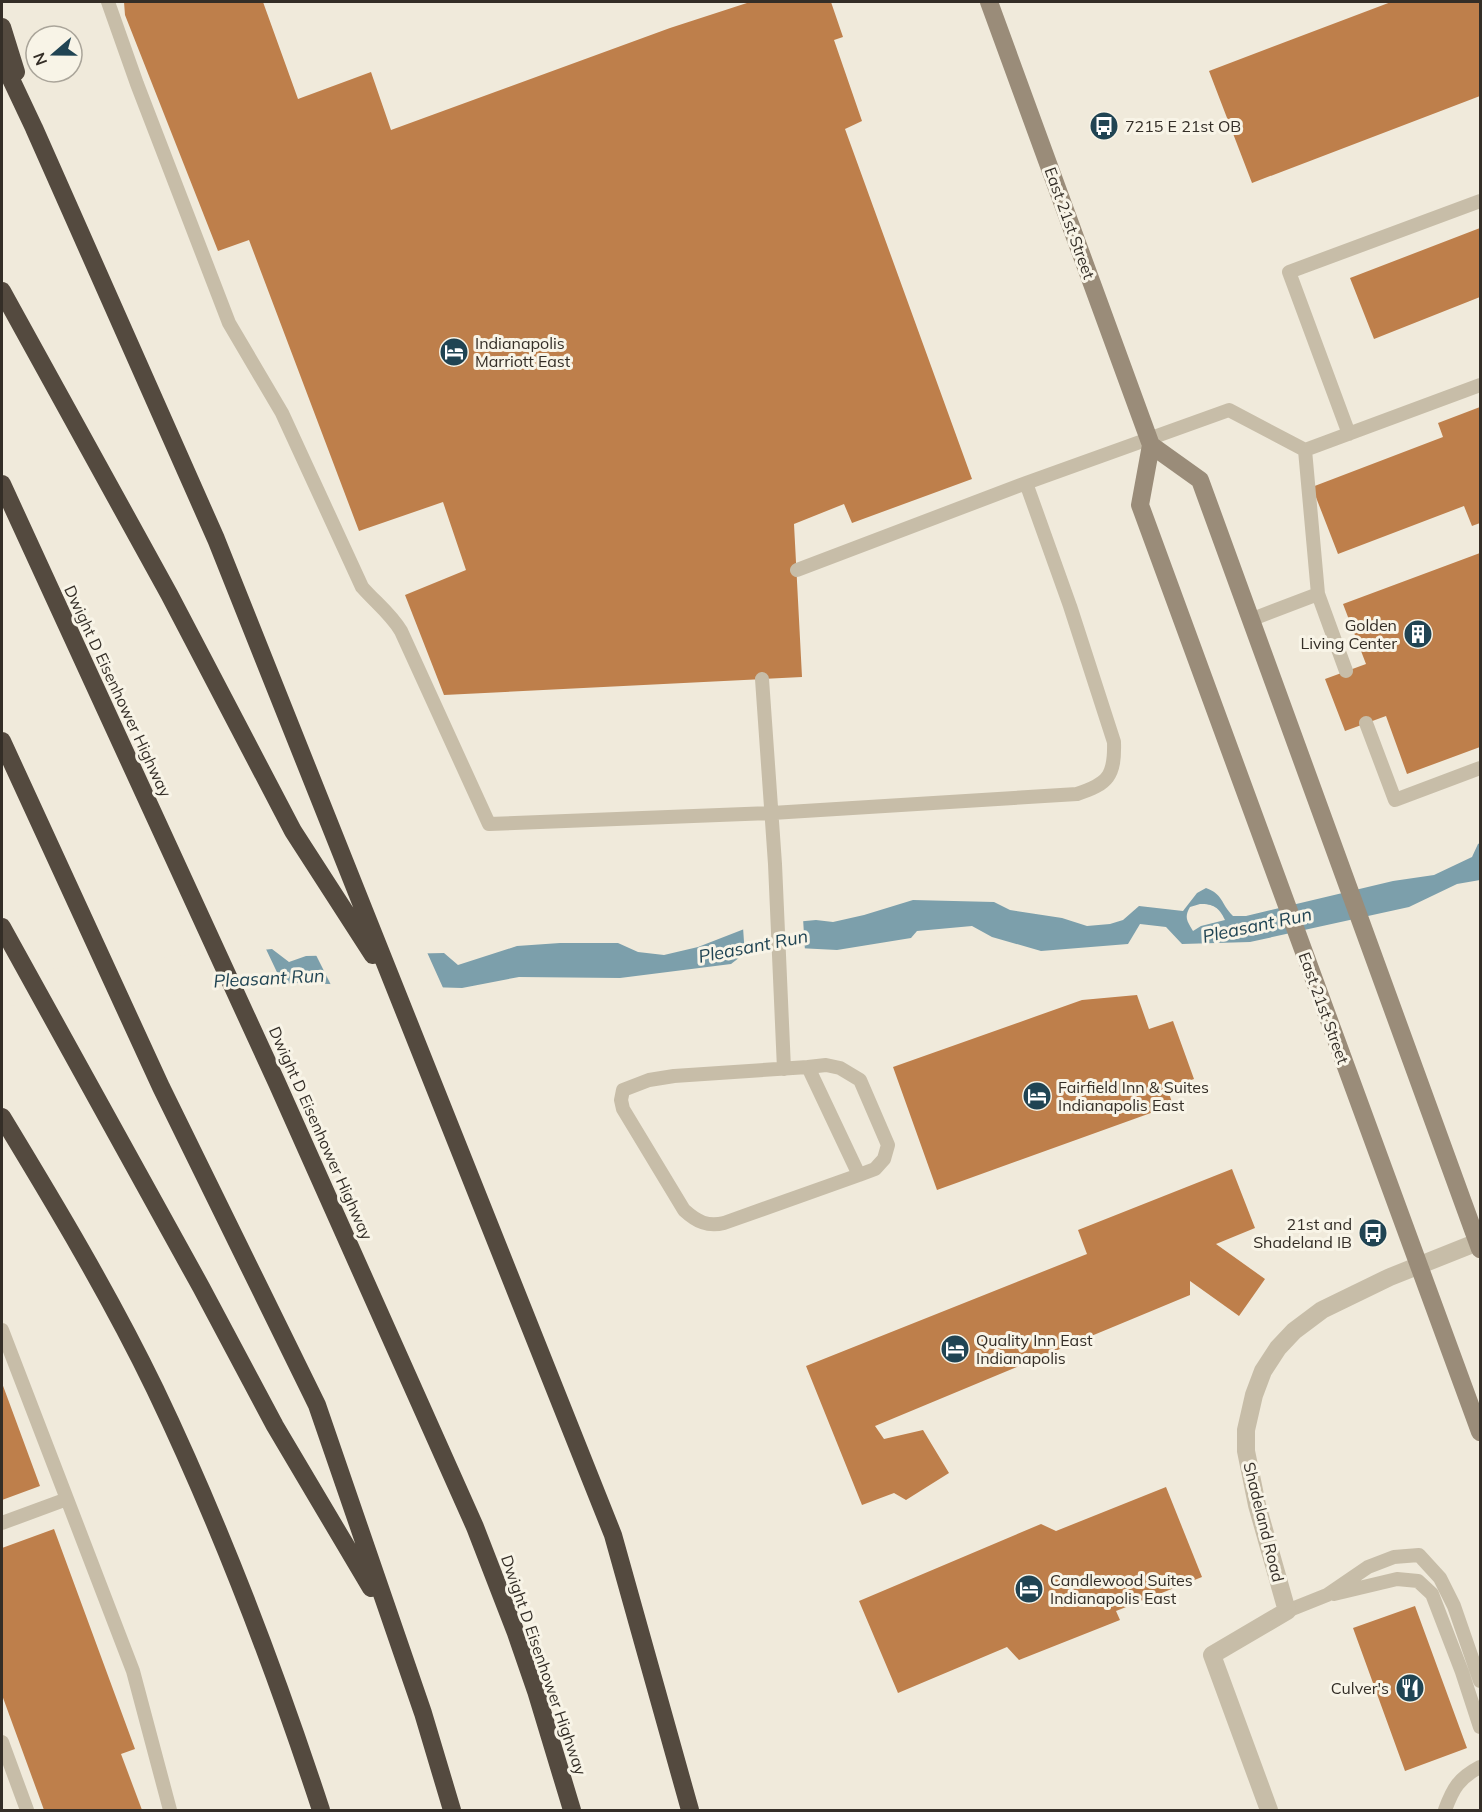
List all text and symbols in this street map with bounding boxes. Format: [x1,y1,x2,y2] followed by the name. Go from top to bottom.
[24,24,84,84] north arrow
[28,50,51,68] text: N
[1088,110,1120,142] bus stop icon: 7215 E 21st OB
[1125,116,1241,136] place label: 7215 E 21st OB
[1040,164,1100,282] street label: East 21st Street
[475,333,571,371] place label: Indianapolis Marriott East
[438,336,470,368] hotel icon: Indianapolis Marriott East
[60,582,176,801] street label: Dwight D Eisenhower Highway
[1300,615,1397,653] place label: Golden Living Center
[1402,618,1434,650] building icon: Golden Living Center
[1200,902,1314,948] water label: Pleasant Run
[696,924,810,968] water label: Pleasant Run
[1294,949,1354,1067] street label: East 21st Street
[213,964,325,992] water label: Pleasant Run
[265,1023,377,1243] street label: Dwight D Eisenhower Highway
[1058,1077,1209,1115] place label: Fairfield Inn & Suites Indianapolis East
[1021,1080,1053,1112] hotel icon: Fairfield Inn & Suites Indianapolis East
[1253,1214,1352,1252] place label: 21st and Shadeland IB
[1357,1217,1389,1249] bus stop icon: 21st and Shadeland IB
[976,1330,1093,1368] place label: Quality Inn East Indianapolis
[939,1333,971,1365] hotel icon: Quality Inn East Indianapolis
[1239,1460,1289,1584] street label: Shadeland Road
[497,1552,591,1778] street label: Dwight D Eisenhower Highway
[1050,1570,1193,1608] place label: Candlewood Suites Indianapolis East
[1013,1573,1045,1605] hotel icon: Candlewood Suites Indianapolis East
[1394,1672,1426,1704] restaurant icon: Culver's
[1331,1678,1389,1698] place label: Culver's

